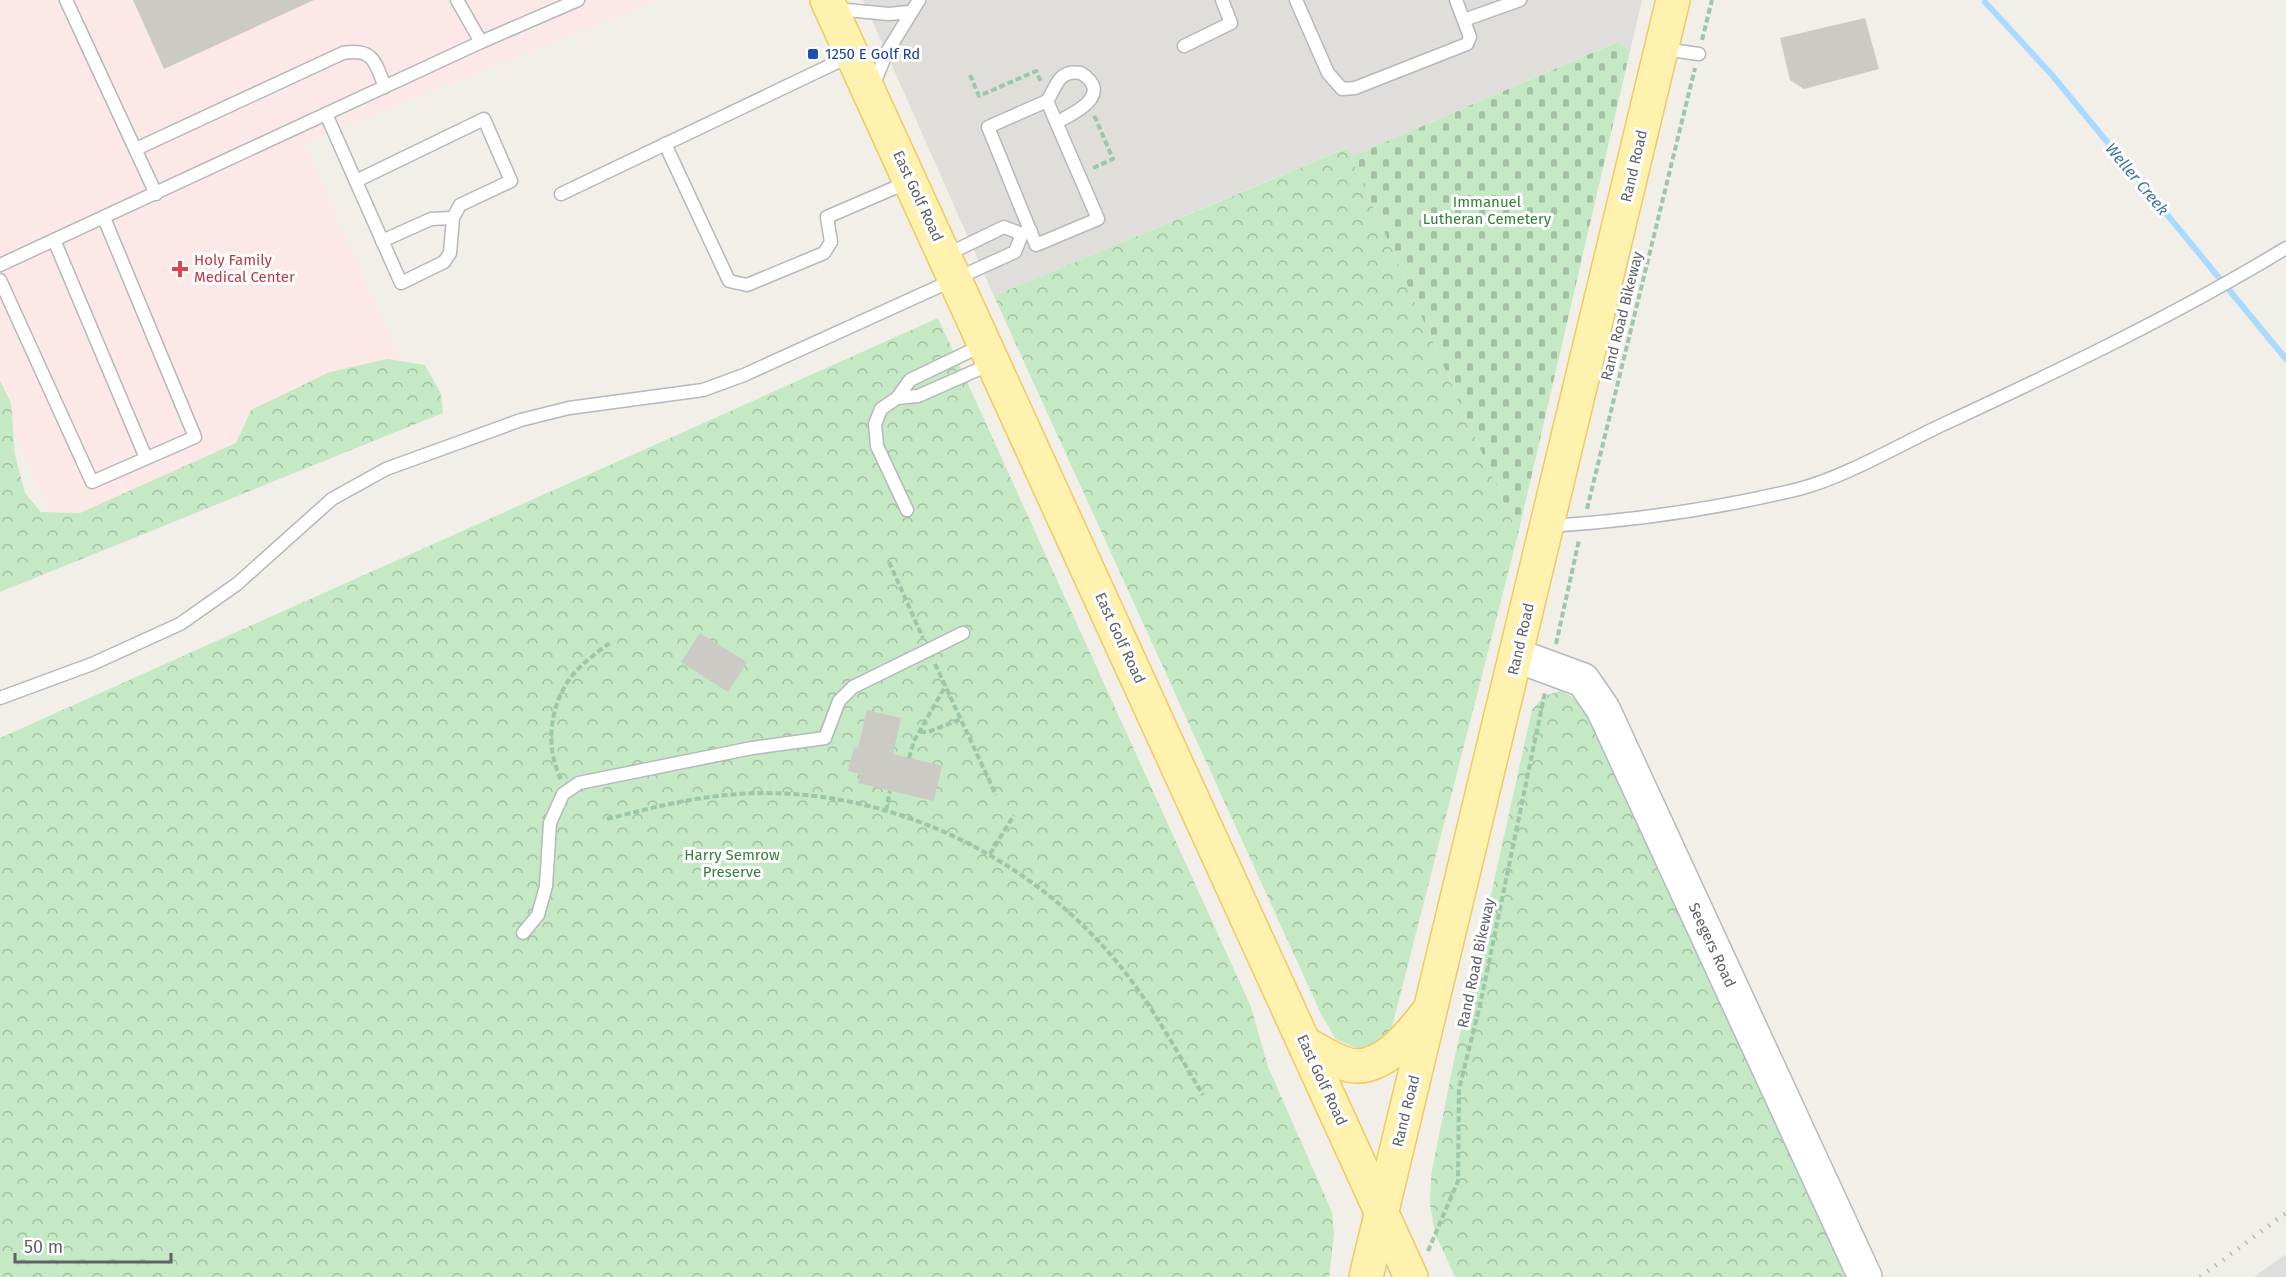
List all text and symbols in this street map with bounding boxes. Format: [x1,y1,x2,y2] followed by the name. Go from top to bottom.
[825,45,920,63] place label: 1250 E Golf Rd
[806,47,820,61] marker: 1250 E Golf Rd
[1617,128,1651,204] street label: Rand Road
[2101,139,2173,219] water label: Weller Creek
[889,148,947,244] street label: East Golf Road
[1423,193,1552,228] park label: Immanuel Lutheran Cemetery
[1597,249,1647,382] street label: Rand Road Bikeway
[194,251,295,286] place label: Holy Family Medical Center
[171,260,189,278] marker: Holy Family Medical Center
[1091,590,1149,686] street label: East Golf Road
[1504,601,1538,677] street label: Rand Road
[684,846,780,881] park label: Harry Semrow Preserve
[1453,896,1499,1030] street label: Rand Road Bikeway
[1685,900,1739,990] street label: Seegers Road
[1293,1032,1351,1128] street label: East Golf Road
[1388,1073,1424,1149] street label: Rand Road
[15,1226,171,1264] scale bar
[24,1236,63,1258] text: 50 m

